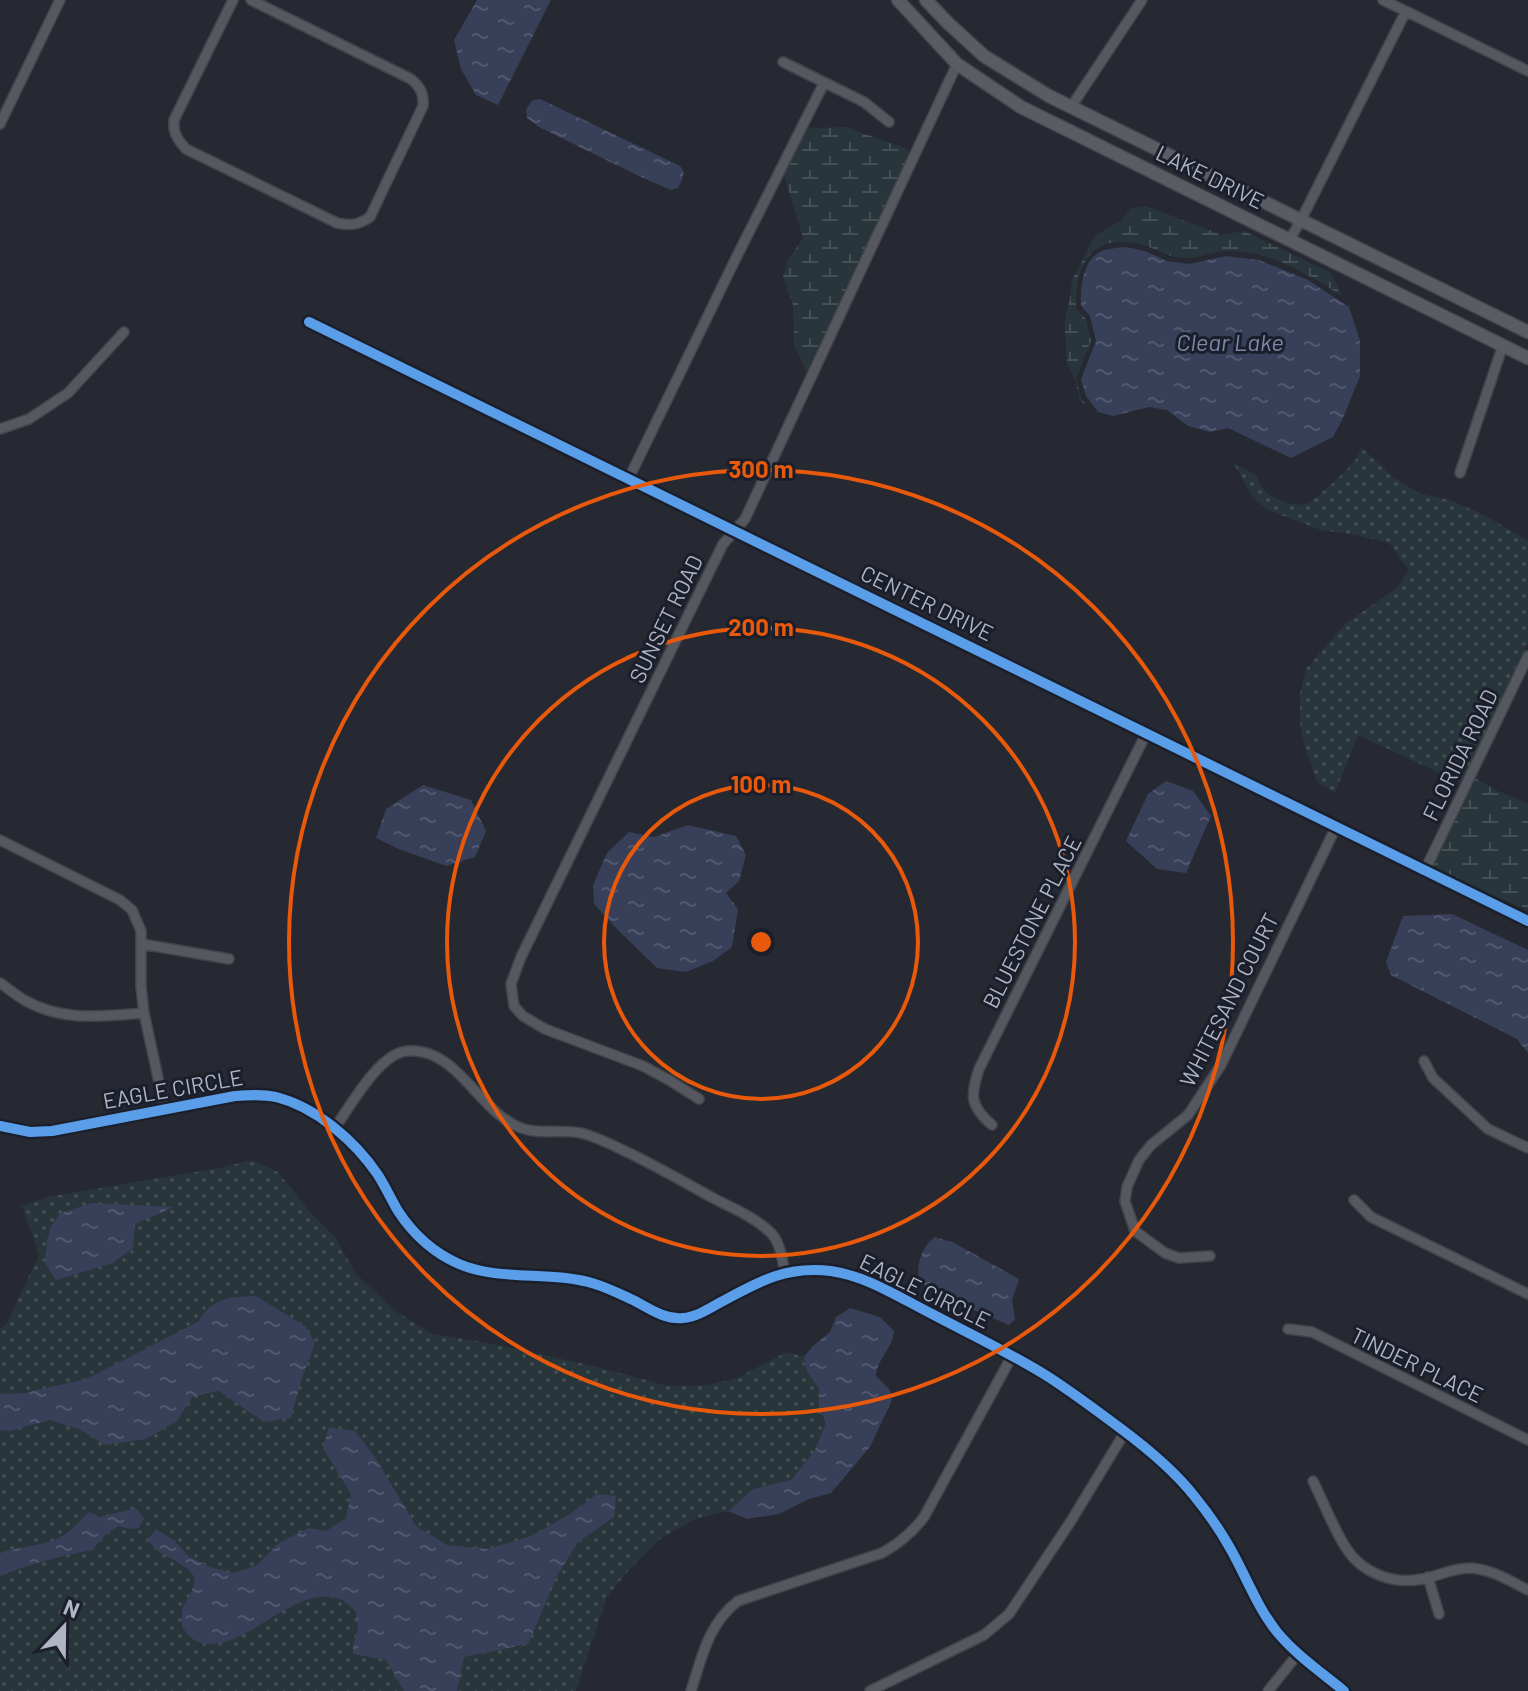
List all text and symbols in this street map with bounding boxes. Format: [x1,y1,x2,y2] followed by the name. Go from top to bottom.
[1152,139,1269,213] street label: LAKE DRIVE
[1176,327,1284,356] water label: Clear Lake
[728,454,794,483] text: 300 m
[623,550,707,687] street label: SUNSET ROAD
[857,559,998,645] street label: CENTER DRIVE
[728,612,794,641] text: 200 m
[1416,685,1502,824] street label: FLORIDA ROAD
[731,769,791,798] text: 100 m
[976,831,1086,1012] street label: BLUESTONE PLACE
[1173,908,1283,1091] street label: WHITESAND COURT
[747,928,775,956] centre of rings
[101,1063,245,1113] street label: EAGLE CIRCLE
[856,1247,995,1333] street label: EAGLE CIRCLE
[1347,1321,1488,1407] street label: TINDER PLACE
[24,1587,104,1667] north arrow
[60,1593,84,1622] text: N

